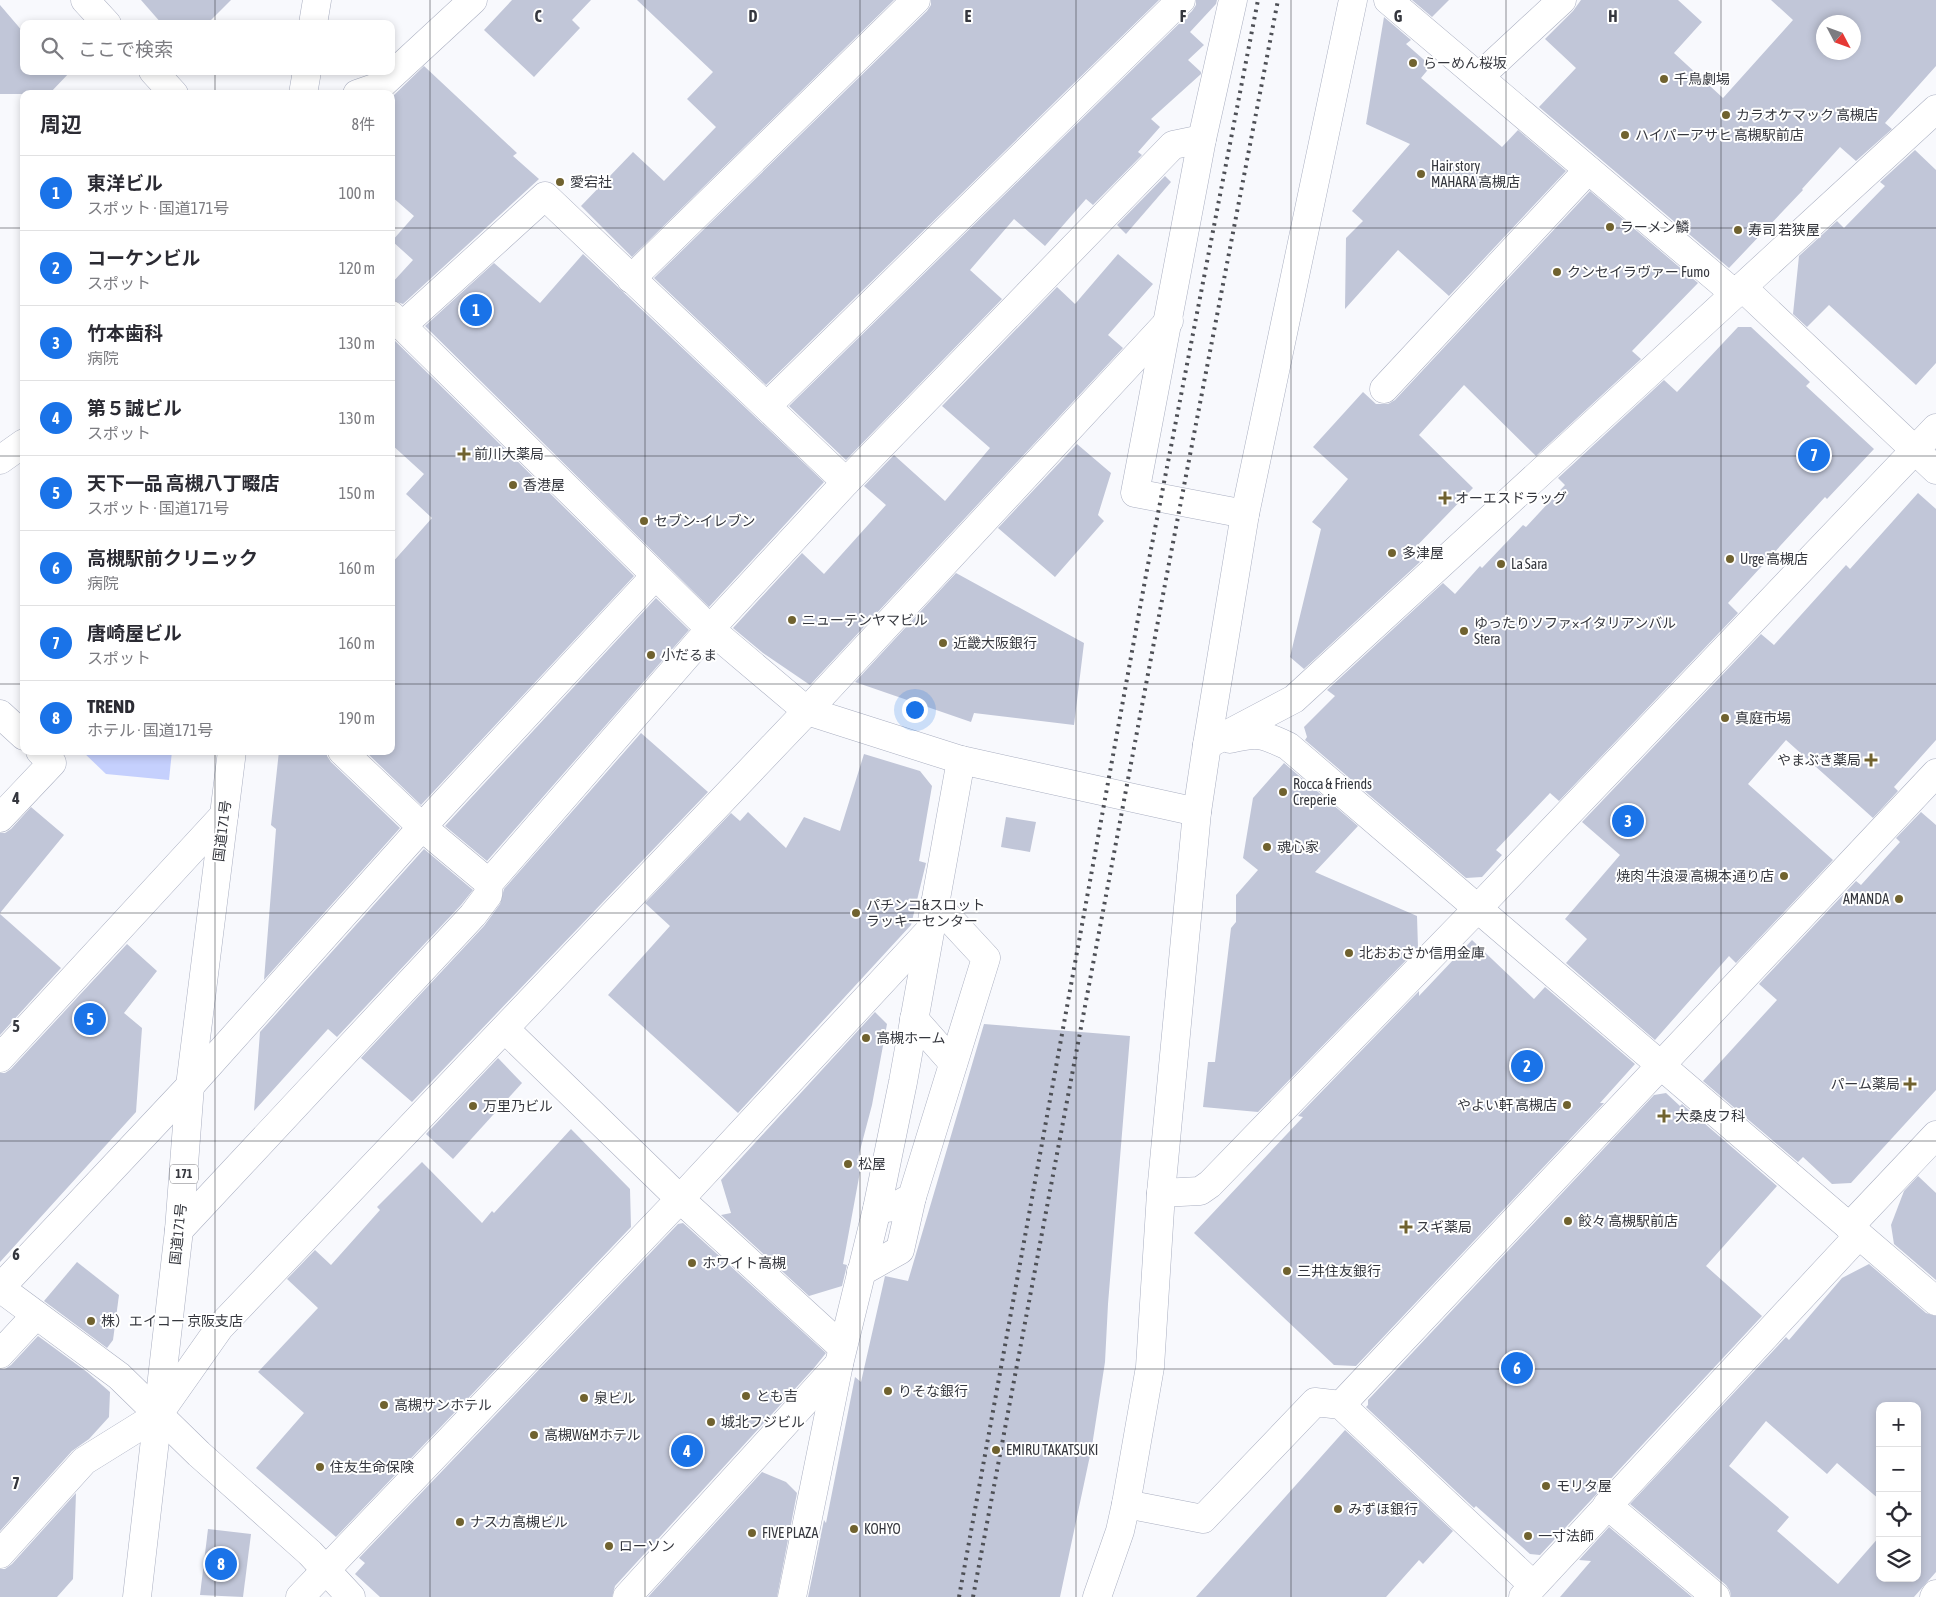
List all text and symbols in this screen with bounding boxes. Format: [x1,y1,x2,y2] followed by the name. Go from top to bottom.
[534,7,542,25] text: C
[749,7,758,25] text: D
[965,7,972,25] text: E
[1180,7,1187,25] text: F
[1394,7,1403,25] text: G
[1608,7,1618,25] text: H
[1816,15,1861,60] north arrow
[20,20,395,75] search box
[38,34,66,62] icon: search
[78,38,173,60] text: ここで検索
[1423,55,1507,71] place label: らーめん桜坂
[1407,57,1419,69] marker: らーめん桜坂
[1674,71,1730,87] place label: 千鳥劇場
[1658,73,1670,85] marker: 千鳥劇場
[1736,107,1878,123] place label: カラオケマック 高槻店
[1720,109,1732,121] marker: カラオケマック 高槻店
[40,112,82,136] text: 周辺
[351,115,375,133] text: 8件
[1635,127,1804,143] place label: ハイパーアサヒ 高槻駅前店
[1619,129,1631,141] marker: ハイパーアサヒ 高槻駅前店
[1431,158,1520,190] place label: Hair story MAHARA 高槻店
[1415,168,1427,180] marker: Hair story MAHARA 高槻店
[87,172,163,194] text: 東洋ビル
[570,174,612,190] place label: 愛宕社
[554,176,566,188] marker: 愛宕社
[52,184,60,202] text: 1
[339,184,375,202] text: 100 m
[87,199,229,217] text: スポット · 国道171号
[1620,219,1689,235] place label: ラーメン鱗
[1604,221,1616,233] marker: ラーメン鱗
[1748,222,1820,238] place label: 寿司 若狭屋
[1732,224,1744,236] marker: 寿司 若狭屋
[87,247,200,269] text: コーケンビル
[52,259,60,277] text: 2
[339,259,375,277] text: 120 m
[1567,264,1710,280] place label: クンセイラヴァー Fumo
[1551,266,1563,278] marker: クンセイラヴァー Fumo
[87,274,151,292] text: スポット
[460,291,492,329] pin: 1
[87,322,163,344] text: 竹本歯科
[52,334,60,352] text: 3
[339,334,375,352] text: 130 m
[87,349,119,367] text: 病院
[87,397,182,419] text: 第５誠ビル
[52,409,60,427] text: 4
[339,409,375,427] text: 130 m
[87,424,151,442] text: スポット
[1798,436,1830,474] pin: 7
[474,446,544,462] place label: 前川大薬局
[458,448,470,460] marker: 前川大薬局
[87,472,280,494] text: 天下一品 高槻八丁畷店
[523,477,565,493] place label: 香港屋
[507,479,519,491] marker: 香港屋
[52,484,60,502] text: 5
[339,484,375,502] text: 150 m
[1455,490,1567,506] place label: オーエスドラッグ
[1439,492,1451,504] marker: オーエスドラッグ
[87,499,229,517] text: スポット · 国道171号
[654,513,756,529] place label: セブン-イレブン
[638,515,650,527] marker: セブン-イレブン
[1402,545,1444,561] place label: 多津屋
[87,547,258,569] text: 高槻駅前クリニック
[1386,547,1398,559] marker: 多津屋
[1740,551,1808,567] place label: Urge 高槻店
[1724,553,1736,565] marker: Urge 高槻店
[1511,556,1548,572] place label: La Sara
[1495,558,1507,570] marker: La Sara
[52,559,60,577] text: 6
[339,559,375,577] text: 160 m
[87,574,119,592] text: 病院
[802,612,928,628] place label: ニューテンヤマビル
[786,614,798,626] marker: ニューテンヤマビル
[1474,615,1676,647] place label: ゆったりソファ×イタリアンバル Stera
[87,622,182,644] text: 唐崎屋ビル
[1458,625,1470,637] marker: ゆったりソファ×イタリアンバル Stera
[52,634,60,652] text: 7
[339,634,375,652] text: 160 m
[953,635,1037,651] place label: 近畿大阪銀行
[937,637,949,649] marker: 近畿大阪銀行
[661,647,717,663] place label: 小だるま
[87,649,151,667] text: スポット
[645,649,657,661] marker: 小だるま
[87,695,135,717] text: TREND
[902,697,928,723] your location
[52,709,60,727] text: 8
[339,709,375,727] text: 190 m
[1735,710,1791,726] place label: 真庭市場
[1719,712,1731,724] marker: 真庭市場
[87,721,213,739] text: ホテル · 国道171号
[1777,752,1861,768] place label: やまぶき薬局
[1865,754,1877,766] marker: やまぶき薬局
[1293,776,1372,808] place label: Rocca & Friends Creperie
[1277,786,1289,798] marker: Rocca & Friends Creperie
[11,789,20,807] text: 4
[210,799,234,863] street label: 国道171号
[1612,802,1644,840] pin: 3
[1277,839,1319,855] place label: 魂心家
[1261,841,1273,853] marker: 魂心家
[1616,868,1774,884] place label: 焼肉 牛浪漫 高槻本通り店
[1778,870,1790,882] marker: 焼肉 牛浪漫 高槻本通り店
[1843,891,1889,907] place label: AMANDA
[1893,893,1905,905] marker: AMANDA
[866,897,985,929] place label: パチンコ&スロット ラッキーセンター
[850,907,862,919] marker: パチンコ&スロット ラッキーセンター
[1359,945,1485,961] place label: 北おおさか信用金庫
[1343,947,1355,959] marker: 北おおさか信用金庫
[74,1000,106,1038] pin: 5
[12,1017,20,1035] text: 5
[876,1030,946,1046] place label: 高槻ホーム
[860,1032,872,1044] marker: 高槻ホーム
[1511,1047,1543,1085] pin: 2
[1830,1076,1900,1092] place label: パーム薬局
[1904,1078,1916,1090] marker: パーム薬局
[1457,1097,1557,1113] place label: やよい軒 高槻店
[483,1098,553,1114] place label: 万里乃ビル
[1561,1099,1573,1111] marker: やよい軒 高槻店
[467,1100,479,1112] marker: 万里乃ビル
[1675,1108,1745,1124] place label: 大桑皮フ科
[1657,1109,1671,1123] marker: 大桑皮フ科
[858,1156,886,1172] place label: 松屋
[842,1158,854,1170] marker: 松屋
[170,1164,198,1184] road number: 171
[167,1202,189,1266] street label: 国道171号
[1578,1213,1678,1229] place label: 餃々 高槻駅前店
[1562,1215,1574,1227] marker: 餃々 高槻駅前店
[1416,1219,1472,1235] place label: スギ薬局
[1400,1221,1412,1233] marker: スギ薬局
[12,1245,20,1263] text: 6
[702,1255,786,1271] place label: ホワイト高槻
[686,1257,698,1269] marker: ホワイト高槻
[1297,1263,1381,1279] place label: 三井住友銀行
[1281,1265,1293,1277] marker: 三井住友銀行
[101,1313,243,1329] place label: 株）エイコー 京阪支店
[85,1315,97,1327] marker: 株）エイコー 京阪支店
[1501,1349,1533,1387] pin: 6
[898,1383,968,1399] place label: りそな銀行
[882,1385,894,1397] marker: りそな銀行
[756,1388,798,1404] place label: とも吉
[594,1390,636,1406] place label: 泉ビル
[740,1390,752,1402] marker: とも吉
[578,1392,590,1404] marker: 泉ビル
[394,1397,492,1413] place label: 高槻サンホテル
[378,1399,390,1411] marker: 高槻サンホテル
[1876,1402,1921,1582] map controls
[1876,1402,1921,1447] button: +
[721,1414,805,1430] place label: 城北フジビル
[705,1416,717,1428] marker: 城北フジビル
[544,1427,641,1443] place label: 高槻W&Mホテル
[528,1429,540,1441] marker: 高槻W&Mホテル
[671,1432,703,1470] pin: 4
[1006,1442,1098,1458] place label: EMIRU TAKATSUKI
[990,1444,1002,1456] marker: EMIRU TAKATSUKI
[1876,1447,1921,1492] button: −
[330,1459,414,1475] place label: 住友生命保険
[314,1461,326,1473] marker: 住友生命保険
[12,1474,20,1492] text: 7
[1556,1478,1612,1494] place label: モリタ屋
[1540,1480,1552,1492] marker: モリタ屋
[1876,1492,1921,1537] button: locate
[1348,1501,1418,1517] place label: みずほ銀行
[1332,1503,1344,1515] marker: みずほ銀行
[470,1514,568,1530] place label: ナスカ高槻ビル
[454,1516,466,1528] marker: ナスカ高槻ビル
[864,1521,901,1537] place label: KOHYO
[848,1523,860,1535] marker: KOHYO
[762,1525,818,1541] place label: FIVE PLAZA
[746,1527,758,1539] marker: FIVE PLAZA
[1538,1528,1594,1544] place label: 一寸法師
[1522,1530,1534,1542] marker: 一寸法師
[1876,1537,1921,1582] button: layers
[619,1538,675,1554] place label: ローソン
[603,1540,615,1552] marker: ローソン
[205,1545,237,1583] pin: 8

